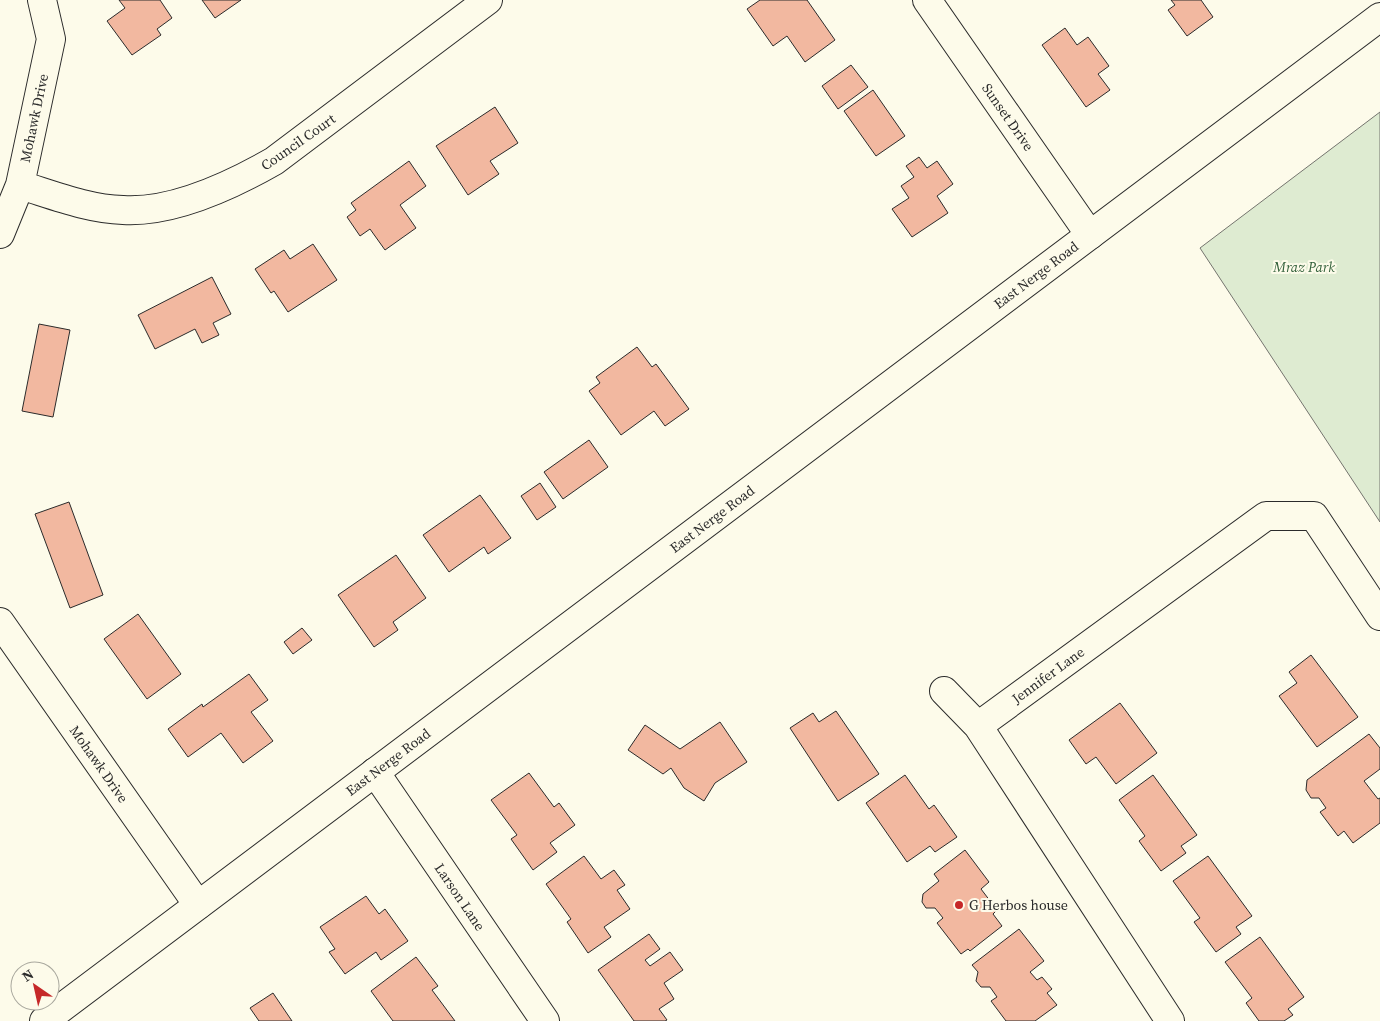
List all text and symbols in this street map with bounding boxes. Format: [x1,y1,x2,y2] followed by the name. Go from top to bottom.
[15,72,53,164] street label: Mohawk Drive
[977,79,1039,155] street label: Sunset Drive
[257,109,340,175] street label: Council Court
[989,236,1083,314] street label: East Nerge Road
[1272,257,1335,277] park label: Mraz Park
[665,480,759,558] street label: East Nerge Road
[1007,642,1088,709] street label: Jennifer Lane
[65,721,133,807] street label: Mohawk Drive
[341,723,435,801] street label: East Nerge Road
[430,859,490,935] street label: Larson Lane
[969,895,1068,915] place label: G Herbos house
[953,899,965,911] marker: G Herbos house
[10,961,60,1011] north arrow
[18,964,38,986] text: N

